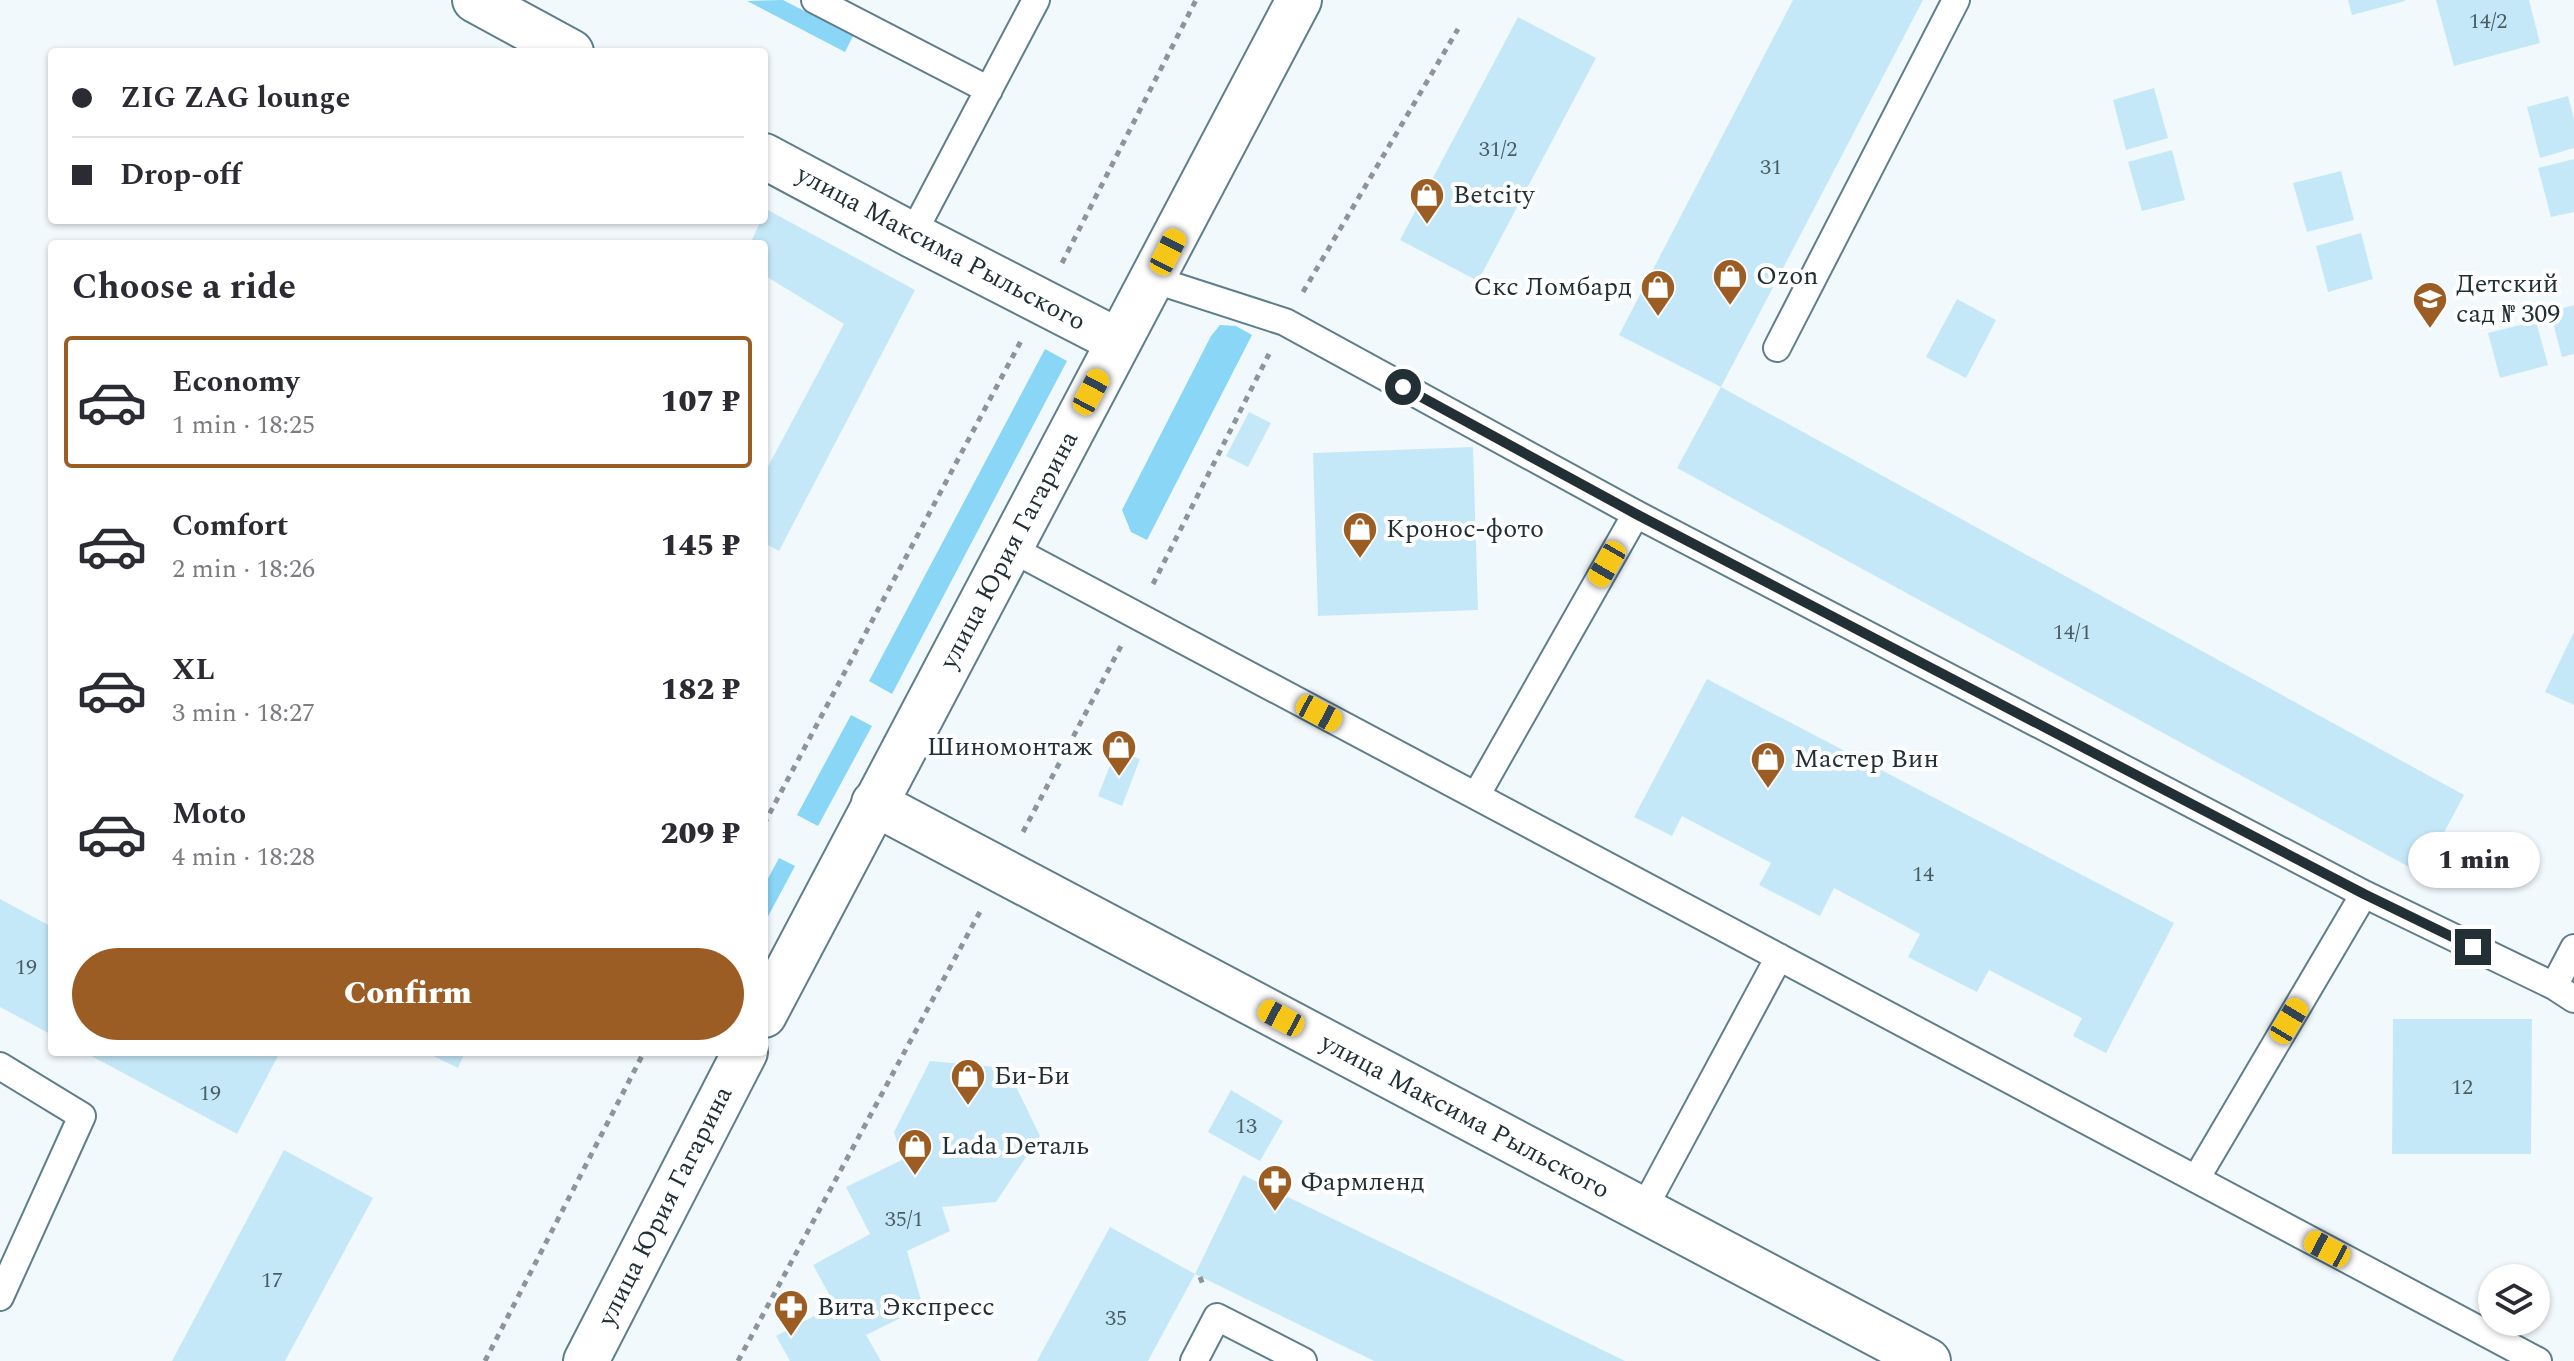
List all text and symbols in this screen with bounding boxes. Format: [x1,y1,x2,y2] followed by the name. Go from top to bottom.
[2469,5,2507,38] house number: 14/2
[120,75,350,121] text: ZIG ZAG lounge
[1479,133,1517,166] house number: 31/2
[1760,151,1782,184] house number: 31
[120,152,241,198] text: Drop-off
[788,154,1093,341] street label: улица Максима Рыльского
[1453,175,1536,215] place label: Betcity
[1408,176,1446,226] shop icon: Betcity
[1146,225,1190,279] car
[1756,256,1818,296] place label: Ozon
[1711,257,1749,307] shop icon: Ozon
[72,260,296,315] text: Choose a ride
[2456,264,2560,334] place label: Детский сад № 309
[1473,267,1632,307] place label: Скс Ломбард
[1639,268,1677,318] shop icon: Скс Ломбард
[2411,280,2449,330] school or university icon: Детский сад № 309
[172,359,299,405] text: Economy
[1069,365,1113,419] car
[76,366,148,438] icon: car
[1385,369,1421,405] route start
[661,379,740,425] text: 107 ₽
[172,405,315,445] text: 1 min · 18:25
[929,423,1089,677] street label: улица Юрия Гагарина
[172,503,288,549] text: Comfort
[1386,509,1544,549] place label: Кронос-фото
[76,510,148,582] icon: car
[1341,510,1379,560] shop icon: Кронос-фото
[661,523,740,569] text: 145 ₽
[1585,537,1629,591] car
[172,549,315,589] text: 2 min · 18:26
[2053,616,2091,649] house number: 14/1
[172,647,215,693] text: XL
[76,654,148,726] icon: car
[661,667,740,713] text: 182 ₽
[1292,691,1346,735] car
[172,693,315,733] text: 3 min · 18:27
[927,727,1093,767] place label: Шиномонтаж
[1100,728,1138,778] shop icon: Шиномонтаж
[1794,739,1939,779] place label: Мастер Вин
[1749,740,1787,790] shop icon: Мастер Вин
[172,791,246,837] text: Moto
[76,798,148,870] icon: car
[661,811,740,857] text: 209 ₽
[2407,831,2539,887] callout: 1 min
[172,837,315,877] text: 4 min · 18:28
[2438,840,2510,880] text: 1 min
[1912,858,1934,891] house number: 14
[2455,929,2491,965] route end
[72,948,744,1040] button: Confirm
[15,951,37,984] house number: 19
[2266,994,2312,1048] car
[1254,996,1308,1040] car
[1312,1022,1617,1209] street label: улица Максима Рыльского
[994,1056,1070,1096] place label: Би-Би
[949,1057,987,1107] shop icon: Би-Би
[2451,1071,2473,1104] house number: 12
[199,1077,221,1110] house number: 19
[587,1079,743,1334] street label: улица Юрия Гагарина
[1235,1110,1257,1143] house number: 13
[941,1126,1089,1166] place label: Lada Dеталь
[896,1127,934,1177] shop icon: Lada Dеталь
[1301,1162,1425,1202] place label: Фармленд
[1256,1163,1294,1213] pharmacy icon: Фармленд
[885,1203,923,1236] house number: 35/1
[2300,1227,2354,1271] car
[261,1264,283,1297] house number: 17
[2478,1264,2550,1336] map controls
[2478,1264,2550,1336] button: layers
[817,1287,995,1327] place label: Вита Экспресс
[772,1288,810,1338] pharmacy icon: Вита Экспресс
[1105,1302,1127,1335] house number: 35

